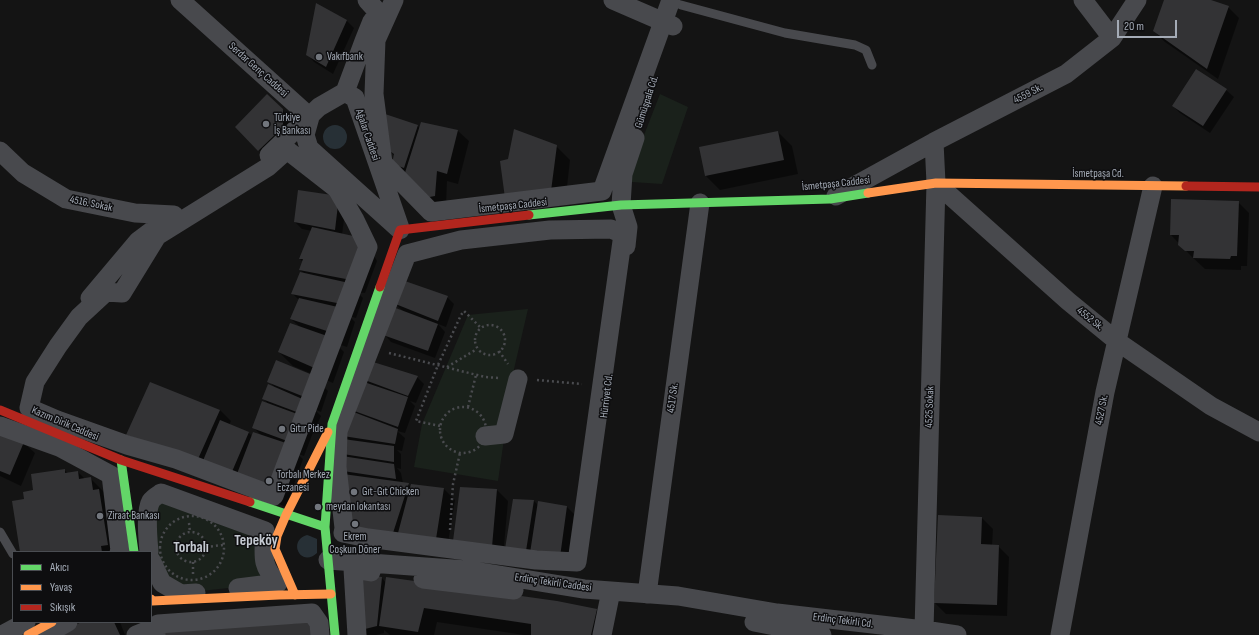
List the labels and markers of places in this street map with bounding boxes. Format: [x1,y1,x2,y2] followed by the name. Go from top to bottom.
[327,50,363,64] place label: Vakıfbank
[314,52,324,62] marker: Vakıfbank
[274,111,310,137] place label: Türkiye İş Bankası
[261,119,271,129] marker: Türkiye İş Bankası
[290,422,324,436] place label: Gıtır Pide
[277,424,287,434] marker: Gıtır Pide
[277,468,330,494] place label: Torbalı Merkez Eczanesi
[264,476,274,486] marker: Torbalı Merkez Eczanesi
[362,485,419,499] place label: Gıt-Gıt Chicken
[349,487,359,497] marker: Gıt-Gıt Chicken
[326,500,390,514] place label: meydan lokantası
[313,502,323,512] marker: meydan lokantası
[108,509,159,523] place label: Ziraat Bankası
[95,511,105,521] marker: Ziraat Bankası
[350,519,360,529] marker: Ekrem Coşkun Döner
[329,530,381,556] place label: Ekrem Coşkun Döner

